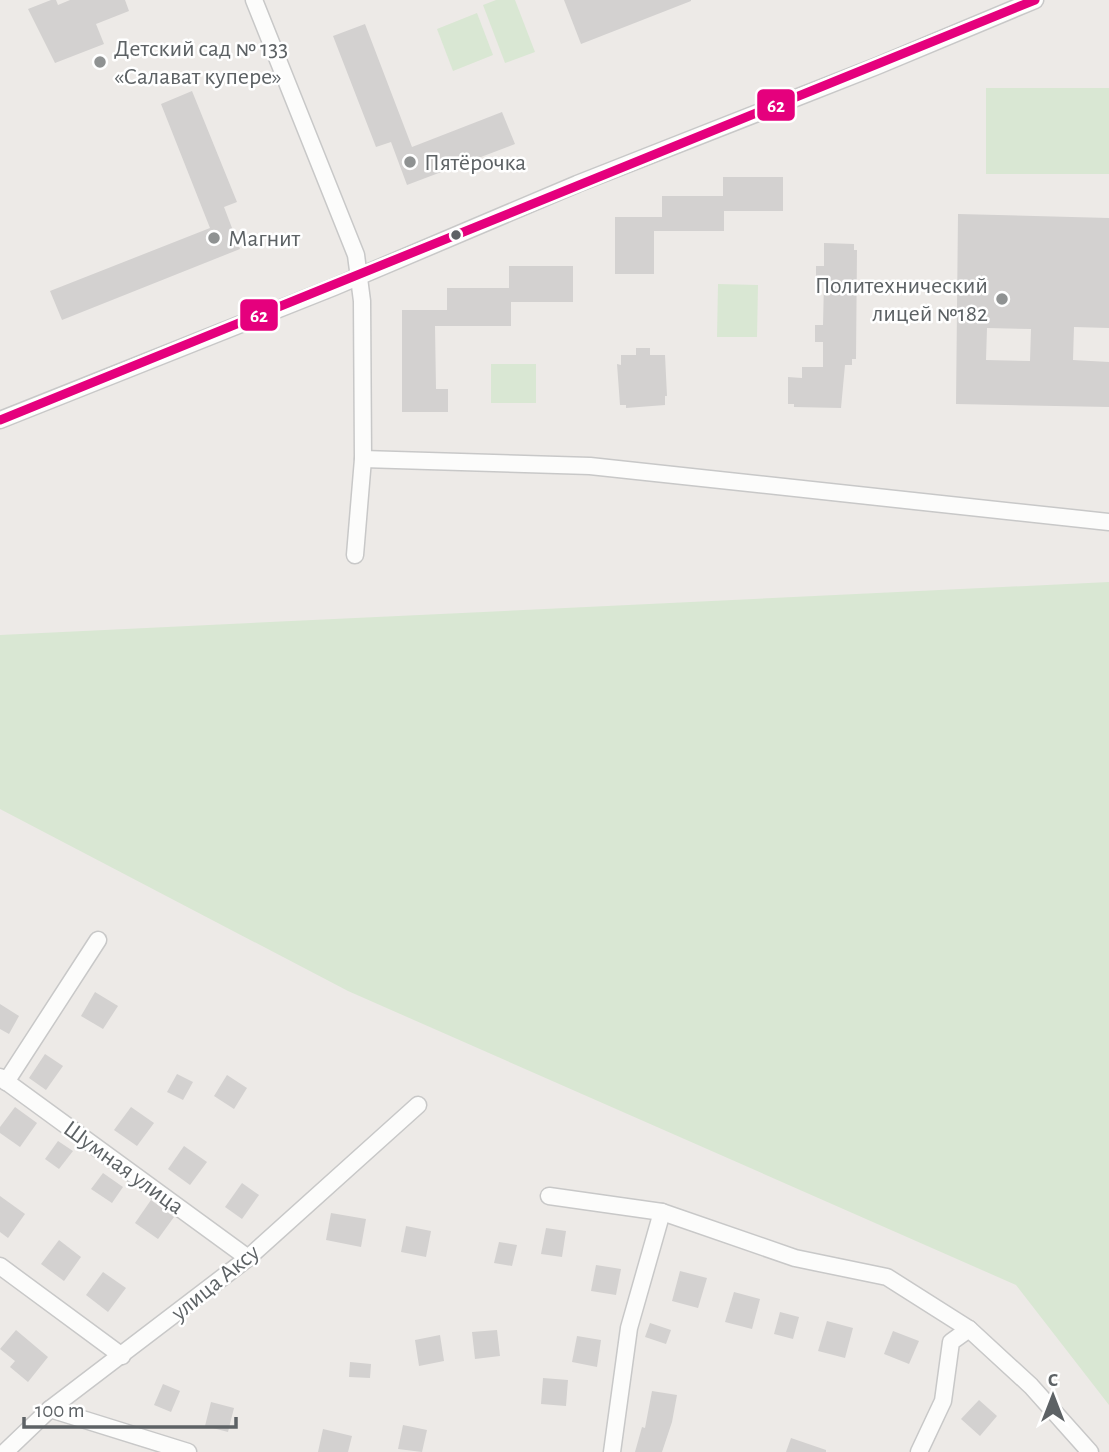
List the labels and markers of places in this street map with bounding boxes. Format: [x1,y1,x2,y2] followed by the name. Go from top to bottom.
[114,37,288,89] place label: Детский сад № 133 «Салават купере»
[92,54,108,70] marker: Детский сад № 133 «Салават купере»
[424,151,526,175] place label: Пятёрочка
[402,154,418,170] marker: Пятёрочка
[228,227,300,251] place label: Магнит
[449,228,463,242] unlabelled marker
[206,230,222,246] marker: Магнит
[815,274,988,326] place label: Политехнический лицей №182
[994,291,1010,307] marker: Политехнический лицей №182

